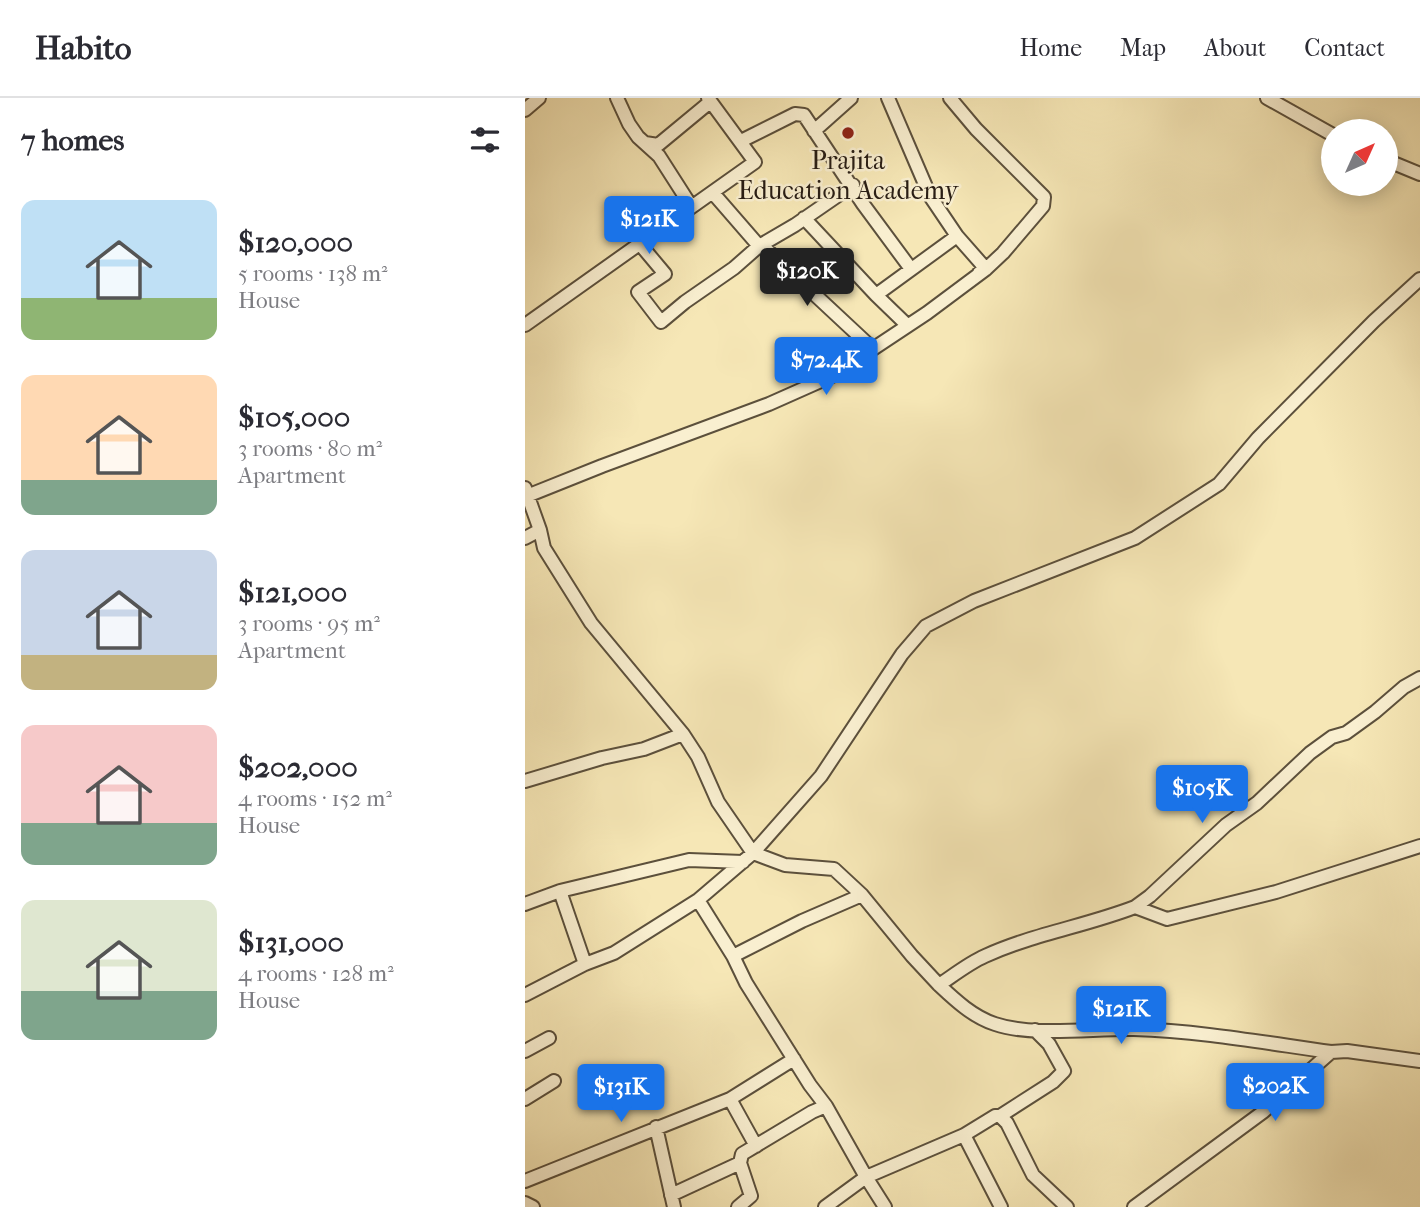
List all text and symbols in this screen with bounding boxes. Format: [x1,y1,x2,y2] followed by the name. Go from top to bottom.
[35,29,132,68] text: Habito
[1020,34,1082,62] text: Home
[1120,34,1166,62] text: Map
[1204,34,1266,62] text: About
[1304,34,1385,62] text: Contact
[1321,119,1398,196] north arrow
[1321,119,1398,196] map controls
[466,121,504,159] icon: filters
[21,123,124,158] text: 7 homes
[840,125,856,141] marker: Prajita Education Academy
[738,145,959,206] place label: Prajita Education Academy
[600,197,698,256] pin: $121K
[620,205,678,232] text: $121K
[238,225,353,260] text: $120,000
[77,228,161,312] icon: home
[758,248,856,308] pin: $120K
[776,257,838,284] text: $120K
[238,260,388,287] text: 5 rooms · 138 m²
[238,287,300,314] text: House
[769,338,883,397] pin: $72.4K
[791,346,861,373] text: $72.4K
[238,400,350,435] text: $105,000
[77,403,161,487] icon: home
[238,435,382,462] text: 3 rooms · 80 m²
[238,462,346,489] text: Apartment
[238,575,347,610] text: $121,000
[77,578,161,662] icon: home
[238,610,380,637] text: 3 rooms · 95 m²
[238,637,346,664] text: Apartment
[238,750,358,785] text: $202,000
[77,753,161,837] icon: home
[1153,766,1251,825] pin: $105K
[1172,774,1232,801] text: $105K
[238,785,392,812] text: 4 rooms · 152 m²
[238,812,300,839] text: House
[238,925,344,960] text: $131,000
[77,928,161,1012] icon: home
[238,960,394,987] text: 4 rooms · 128 m²
[1072,986,1170,1046] pin: $121K
[238,987,300,1014] text: House
[1092,995,1150,1022] text: $121K
[1226,1063,1324,1123] pin: $202K
[572,1065,670,1124] pin: $131K
[1242,1072,1308,1099] text: $202K
[593,1073,649,1100] text: $131K

